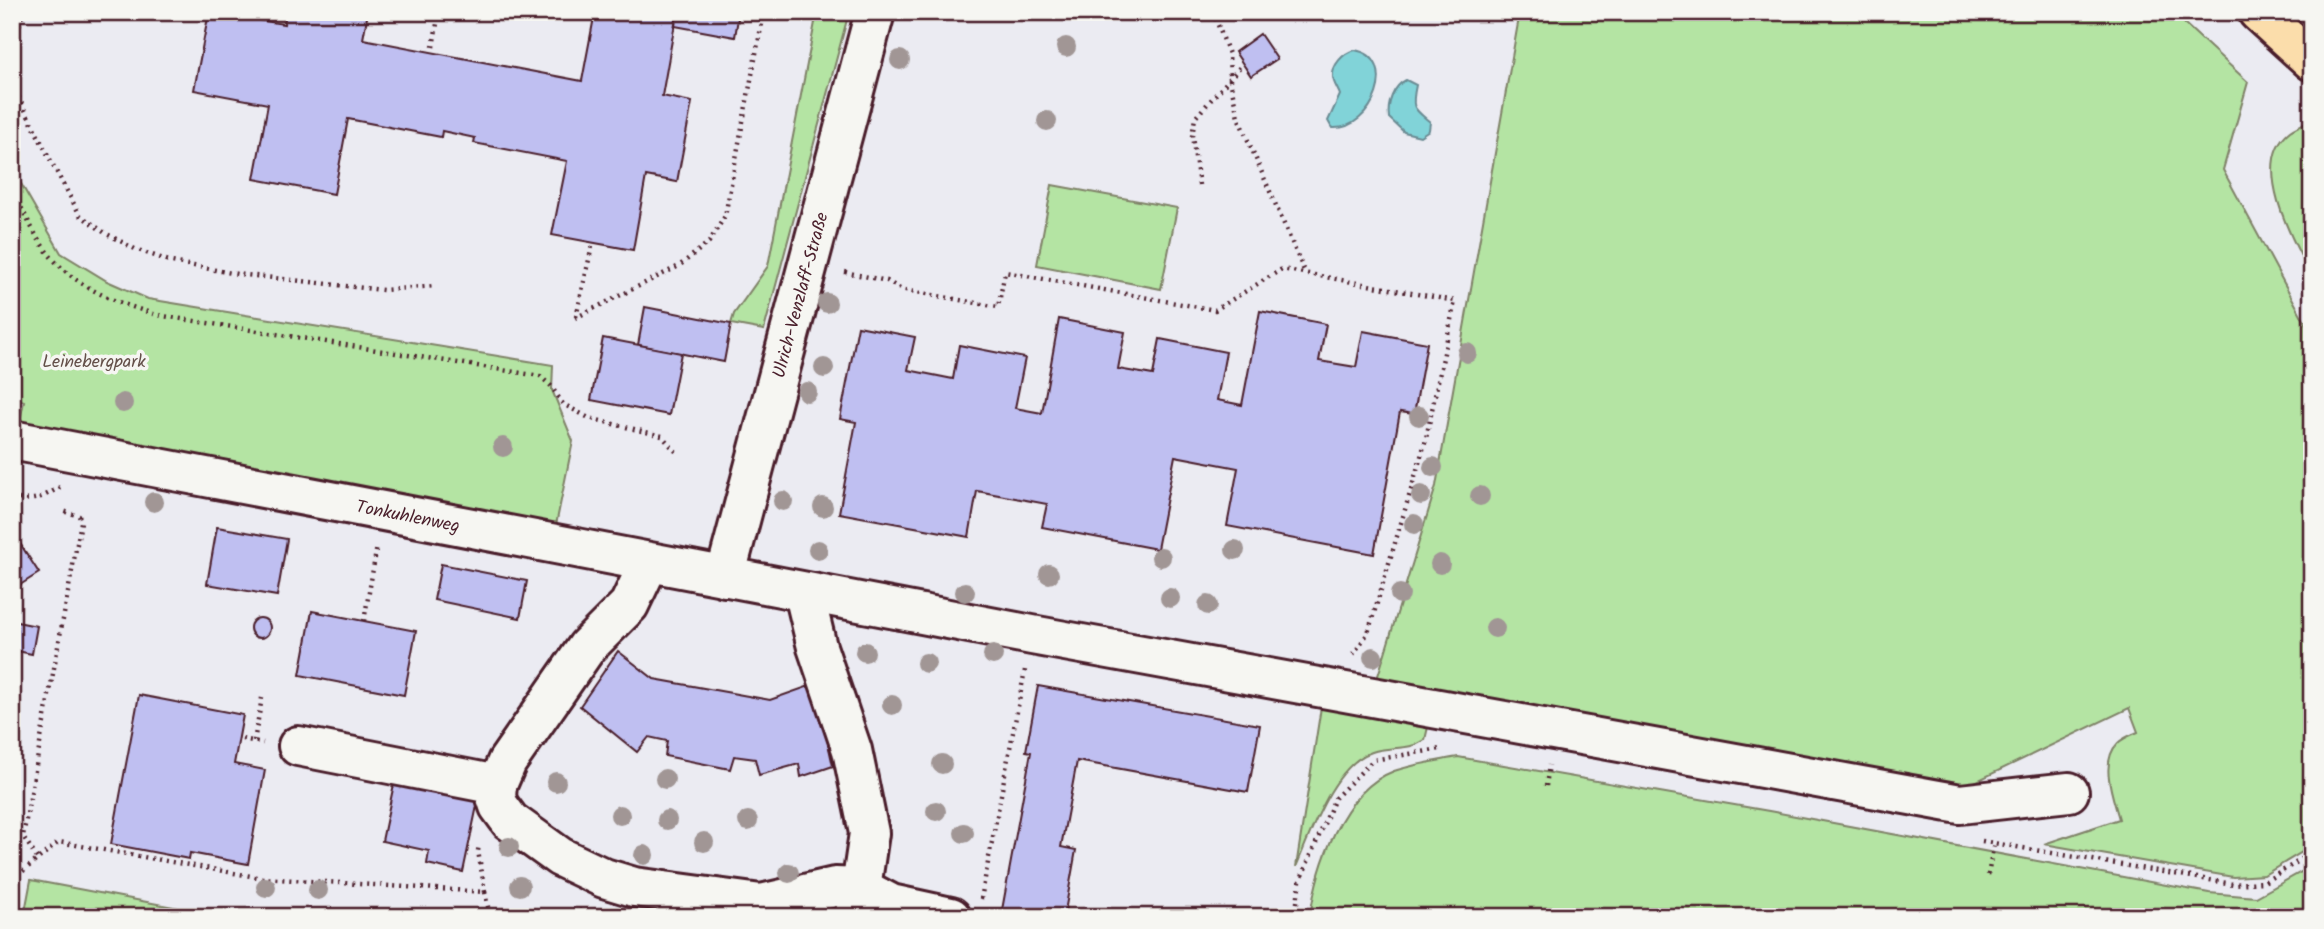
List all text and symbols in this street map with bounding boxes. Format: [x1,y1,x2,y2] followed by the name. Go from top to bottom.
[765,209,838,382] street label: Ulrich-Venzlaff-Straße
[42,348,146,377] park label: Leinebergpark
[353,493,462,542] street label: Tonkuhlenweg

